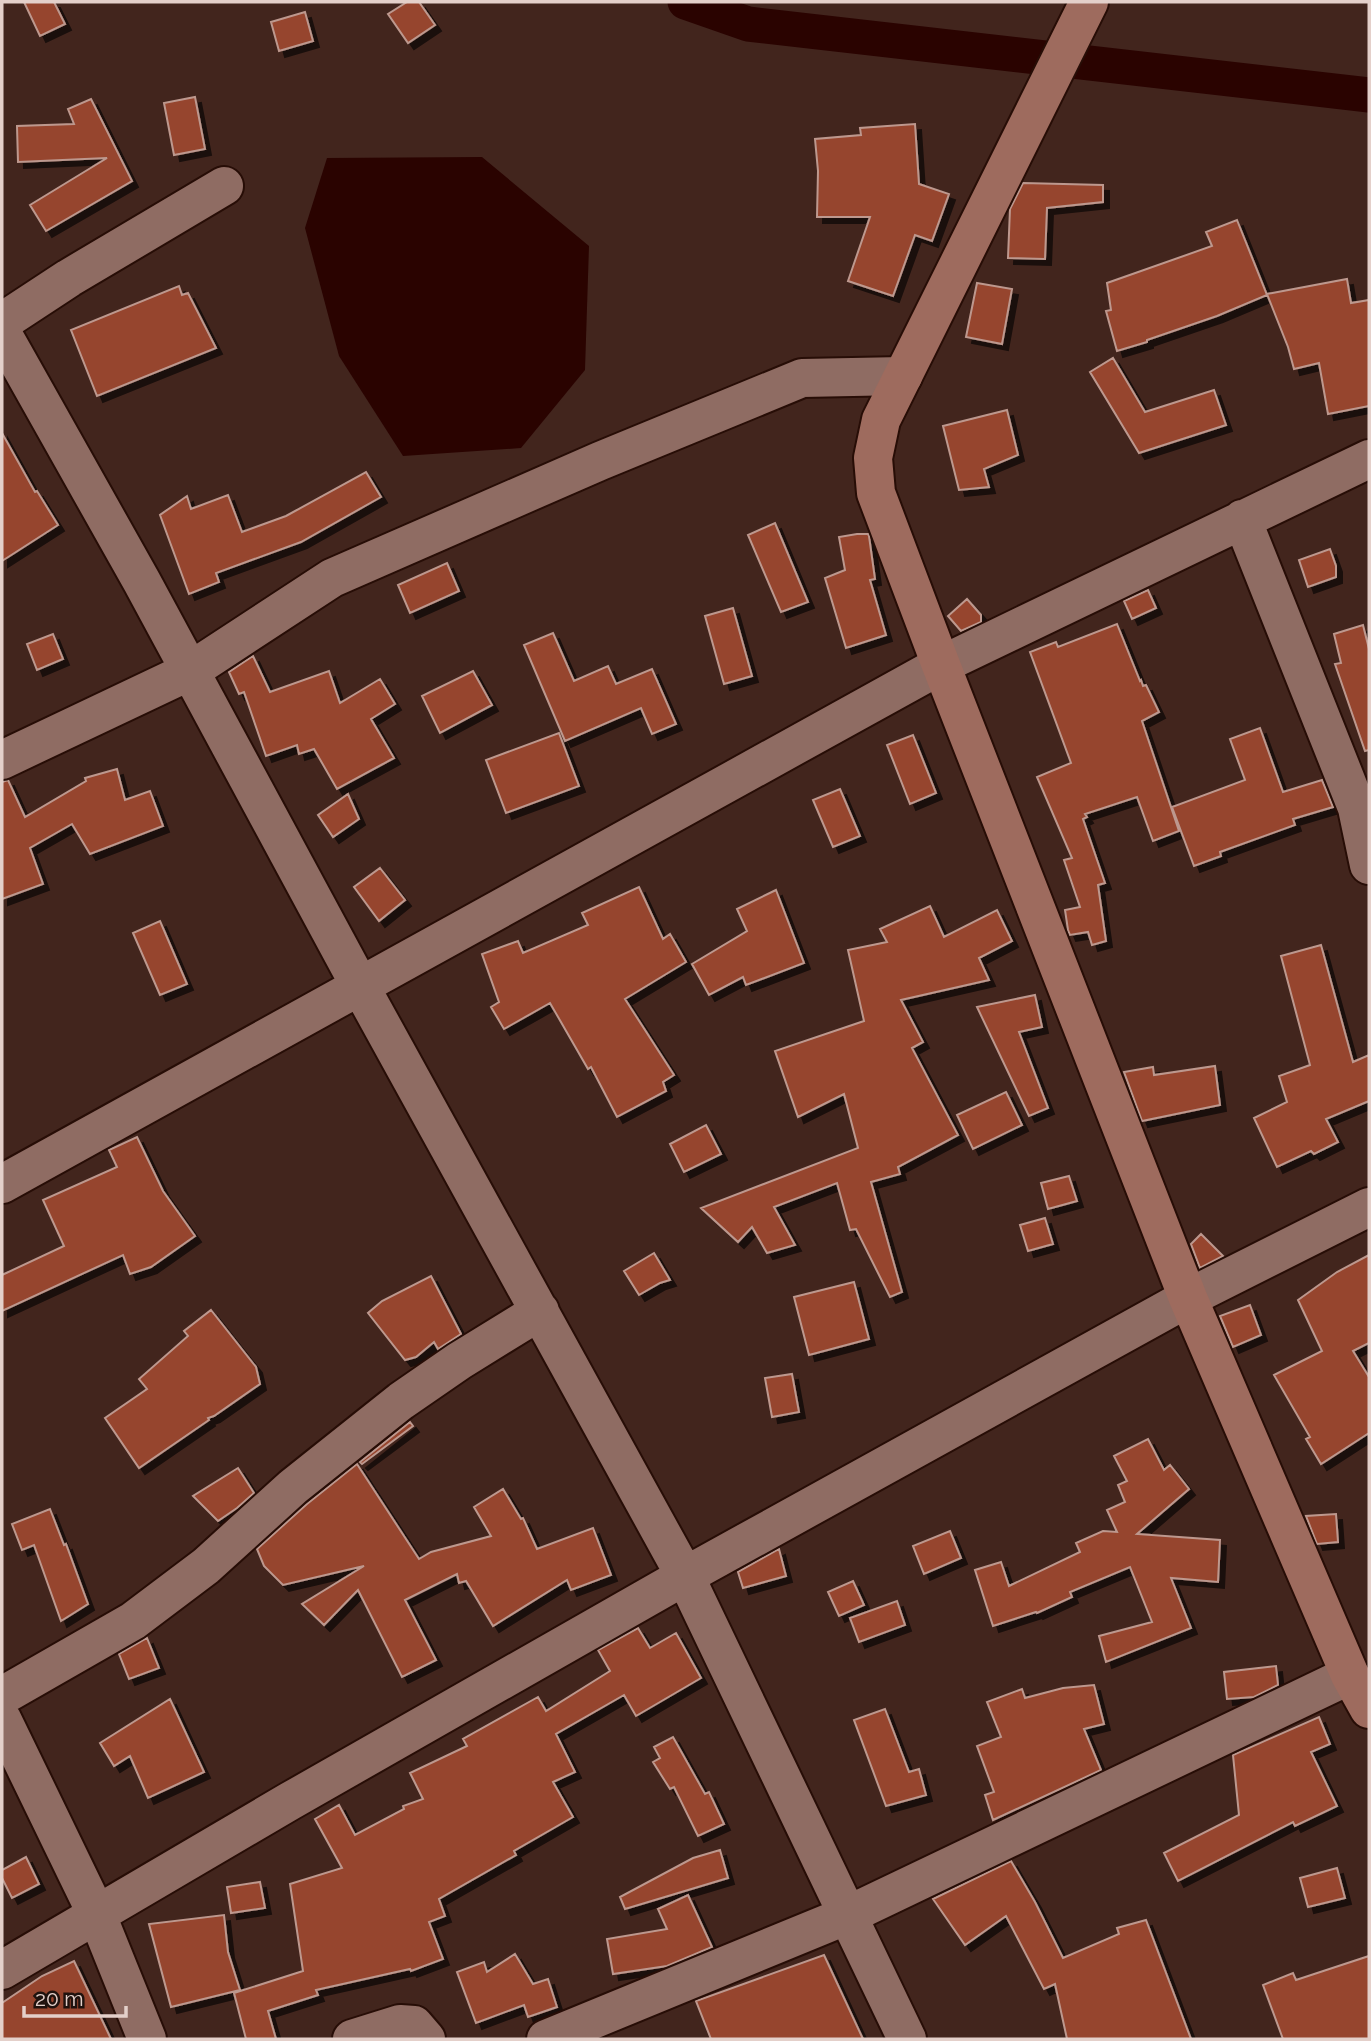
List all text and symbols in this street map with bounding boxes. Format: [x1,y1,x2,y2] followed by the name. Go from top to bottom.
[24,1974,126,2018] scale bar
[35,1986,83,2011] text: 20 m

